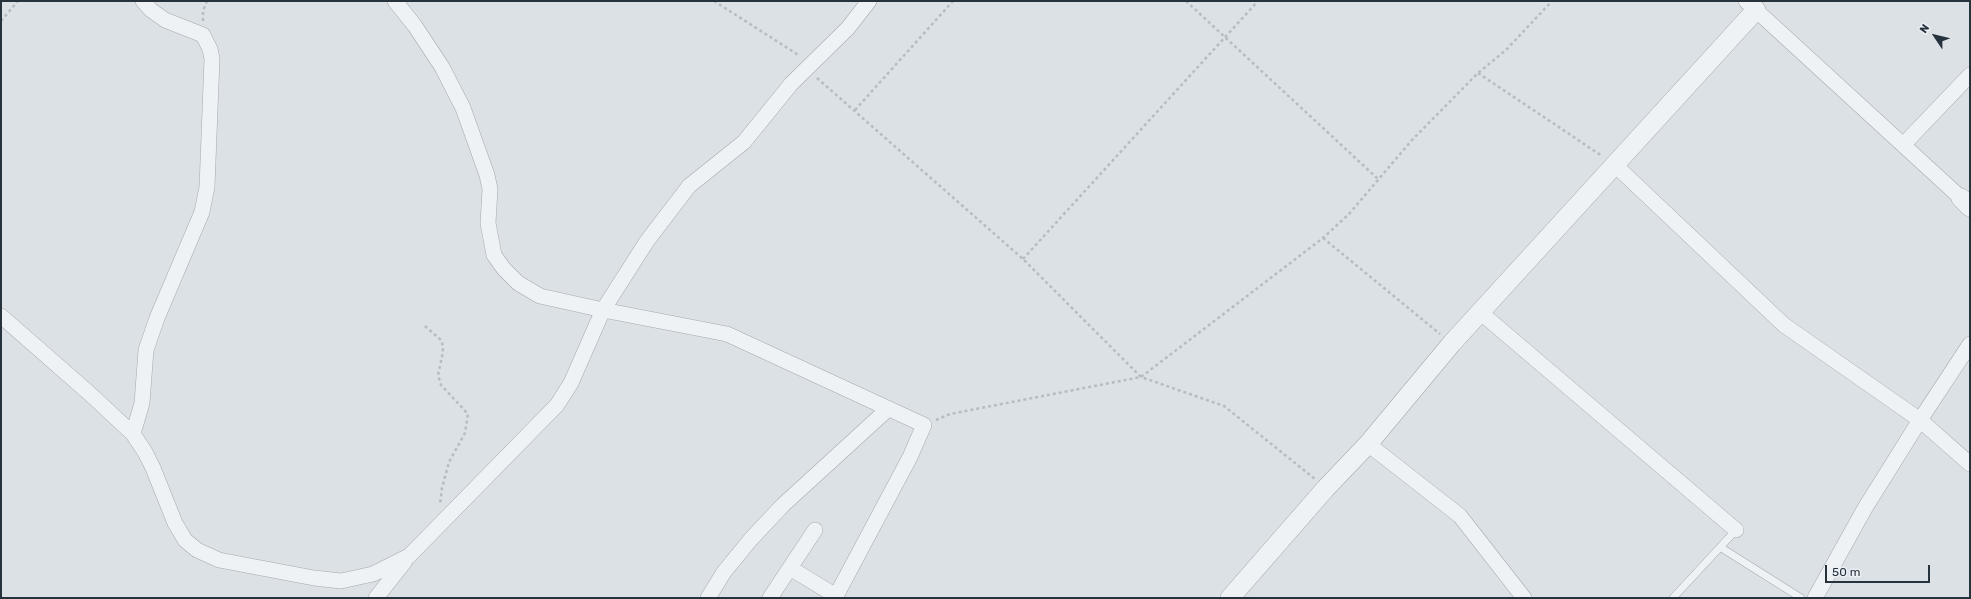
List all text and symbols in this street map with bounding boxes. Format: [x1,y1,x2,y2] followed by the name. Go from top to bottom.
[1915,16,1955,56] north arrow
[1917,22,1932,36] text: N
[1827,557,1932,583] scale bar
[1832,565,1860,579] text: 50 m

